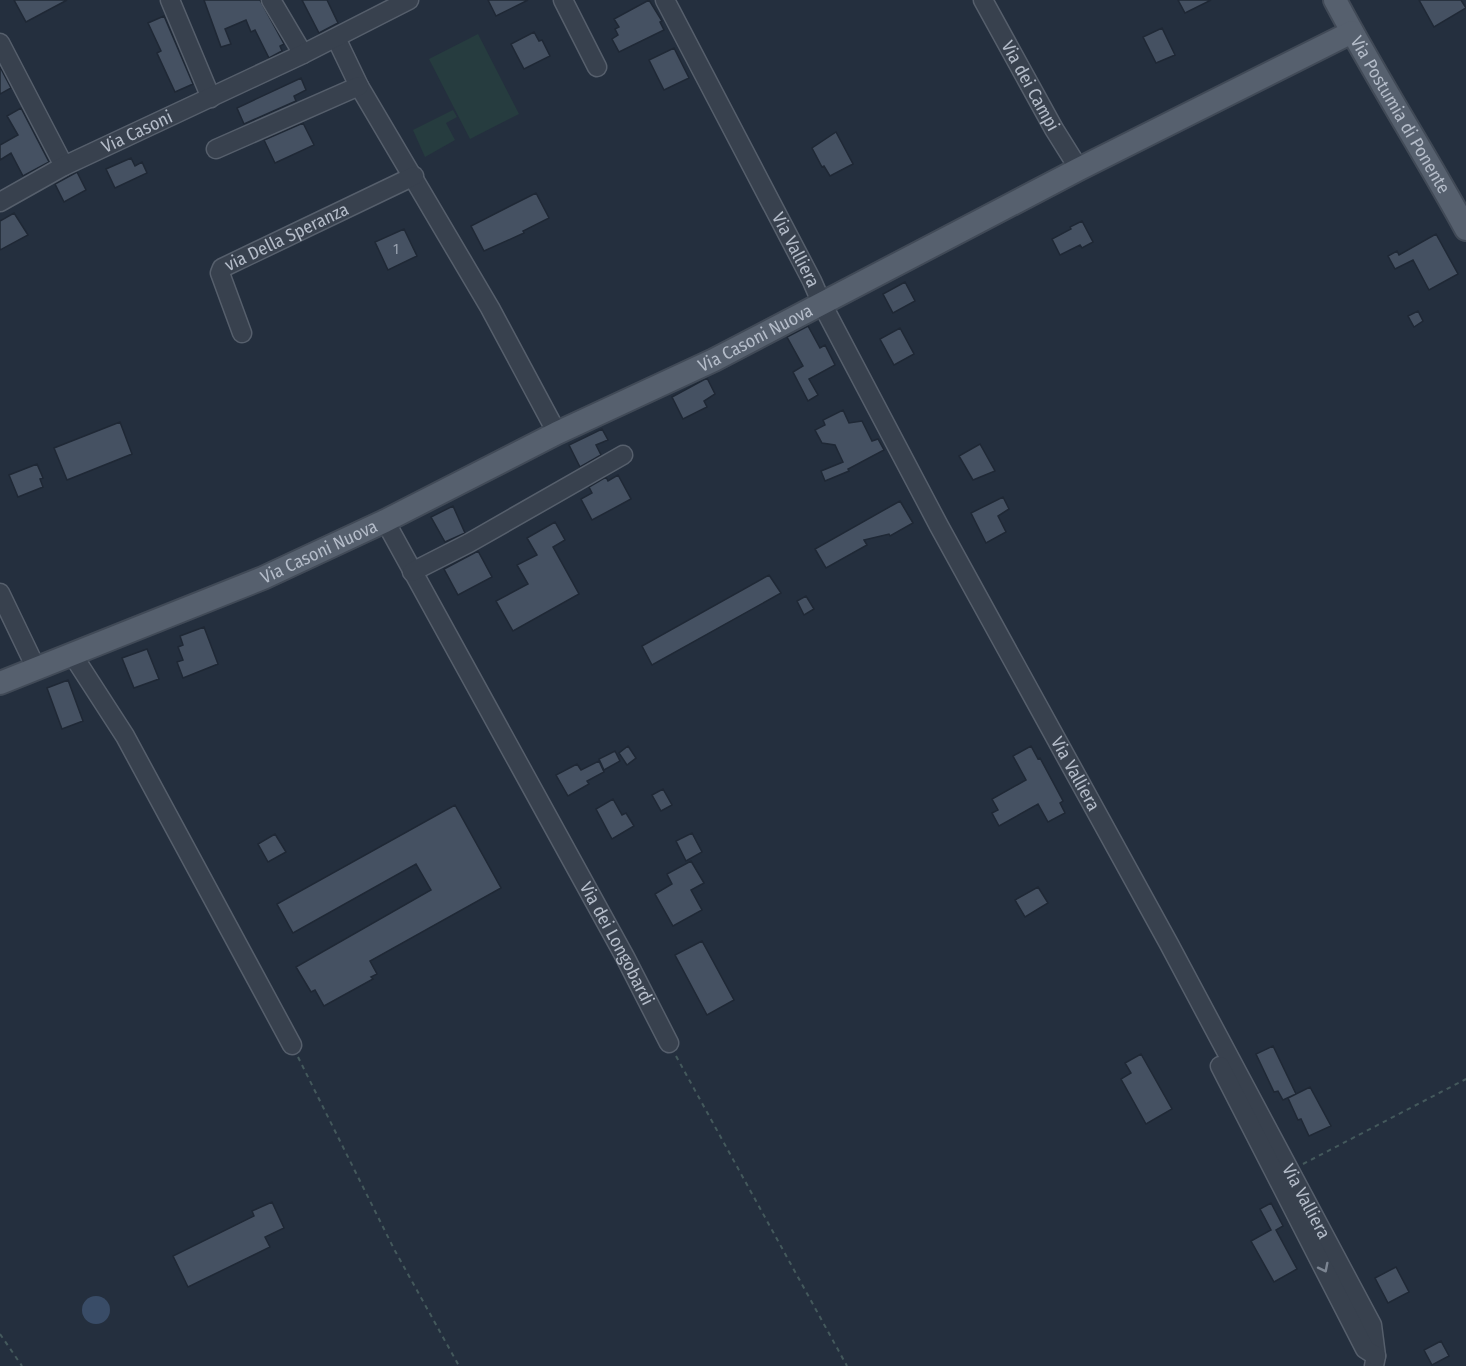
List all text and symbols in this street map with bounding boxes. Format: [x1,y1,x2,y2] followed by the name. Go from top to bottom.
[1346,32,1455,198] street label: Via Postumia di Ponente
[997,37,1064,135] street label: Via dei Campi
[98,106,176,158] street label: Via Casoni
[221,198,352,276] street label: via Della Speranza
[767,209,824,291] street label: Via Valliera
[393,240,399,258] house number: 1
[695,299,817,377] street label: Via Casoni Nuova
[257,515,381,589] street label: Via Casoni Nuova
[1046,733,1105,815] street label: Via Valliera
[575,878,659,1009] street label: Via dei Longobardi
[1277,1160,1335,1243] street label: Via Valliera
[1317,1262,1328,1272] one-way arrow

